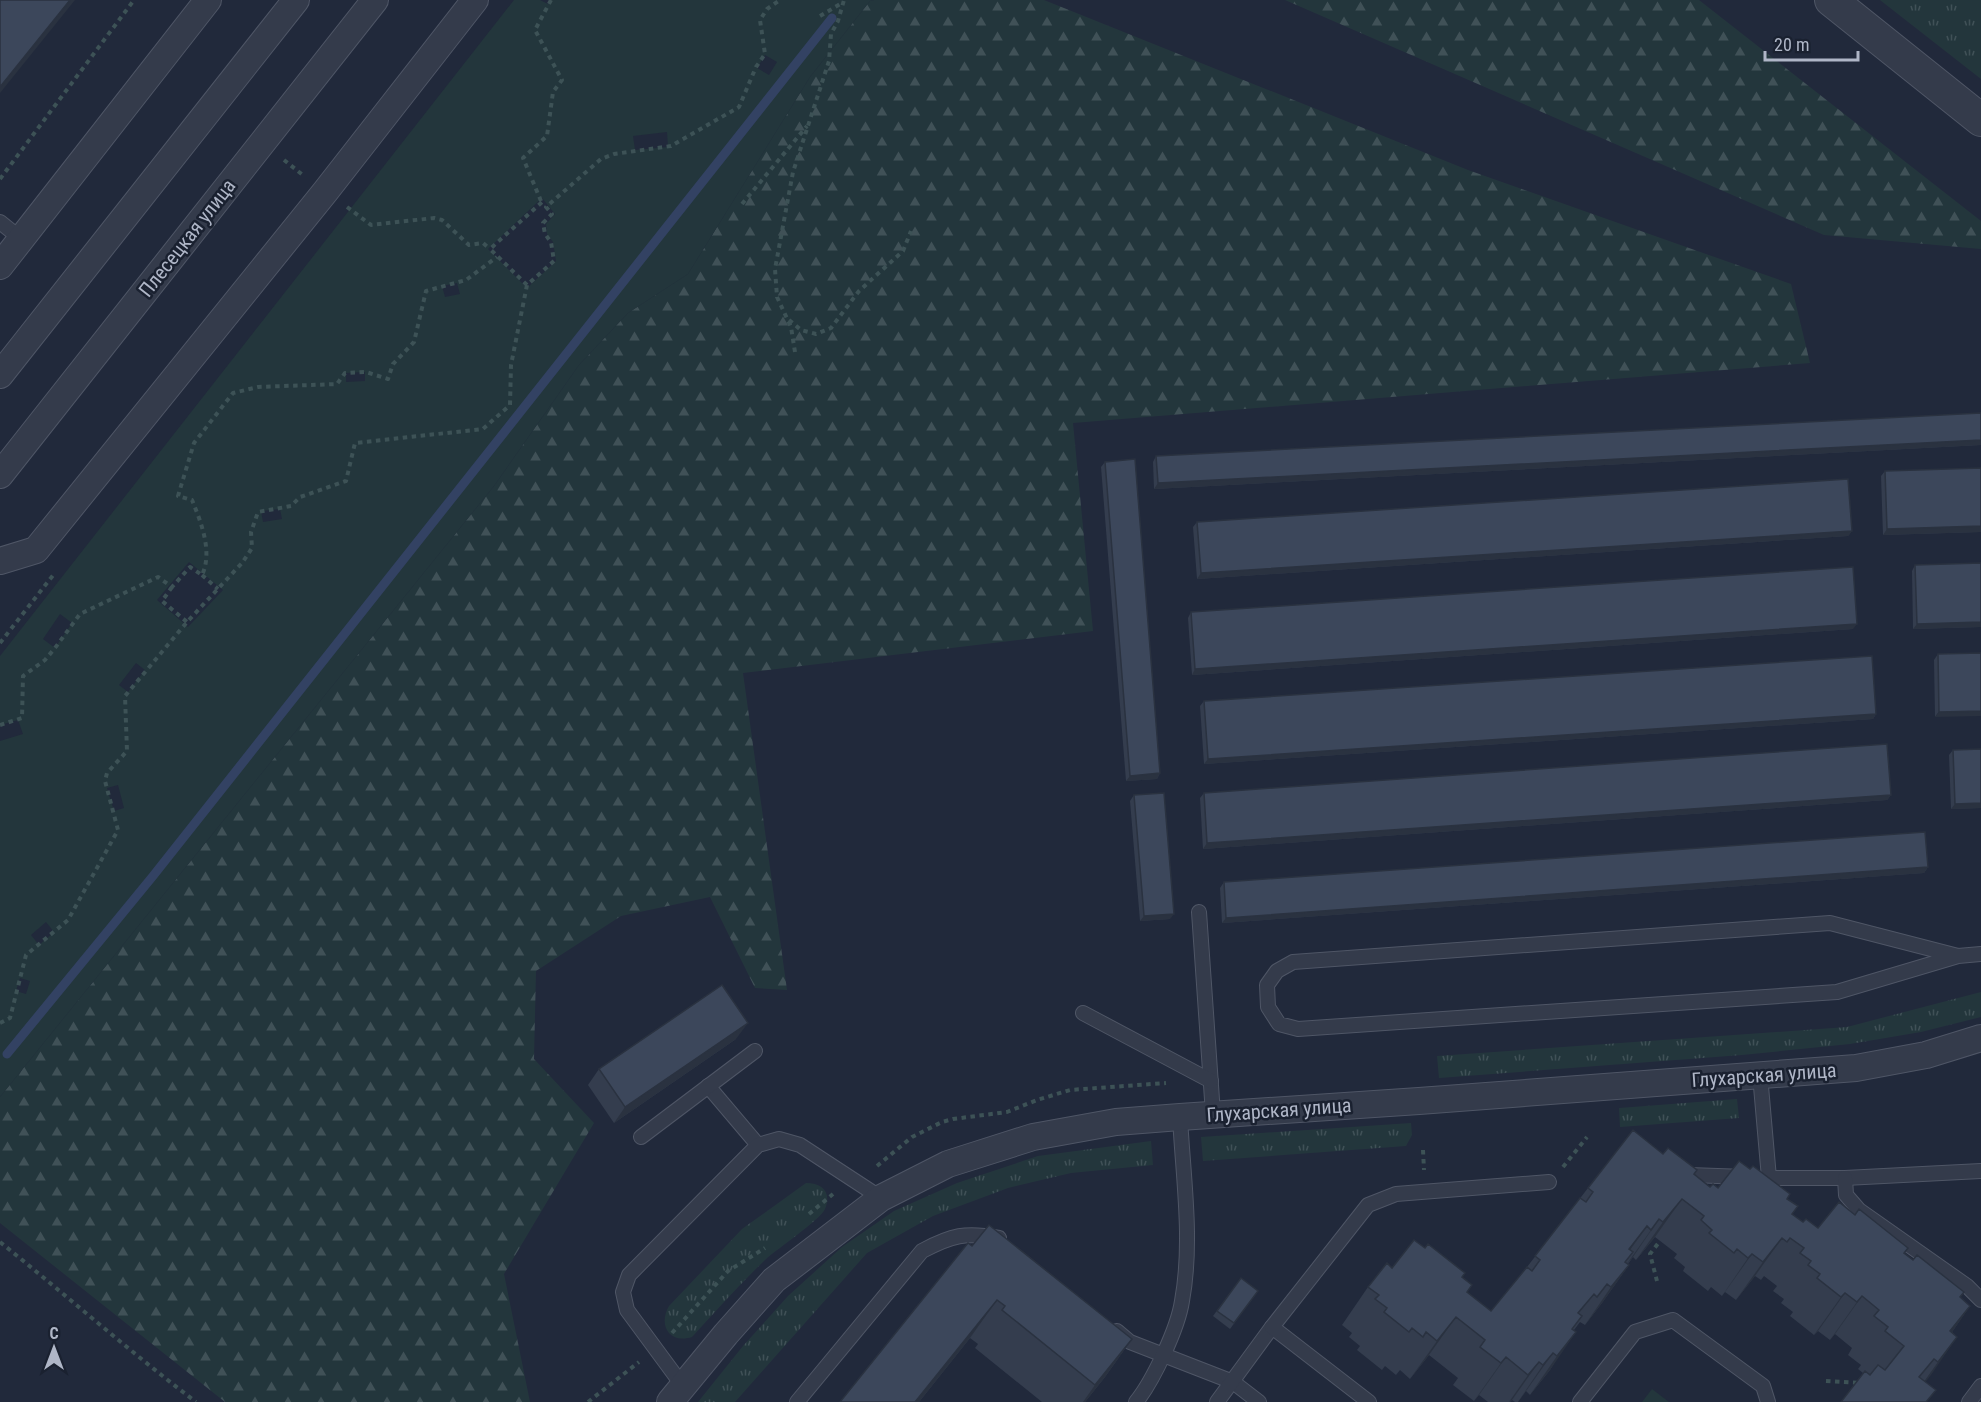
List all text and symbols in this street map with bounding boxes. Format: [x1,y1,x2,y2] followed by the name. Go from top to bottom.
[1765,24,1858,62] scale bar
[1774,34,1809,55] text: 20 m
[134,174,240,302] street label: Плесецкая улица
[1691,1058,1837,1092] street label: Глухарская улица
[1206,1093,1352,1127] street label: Глухарская улица
[24,1318,84,1378] north arrow
[49,1324,59,1343] text: С

